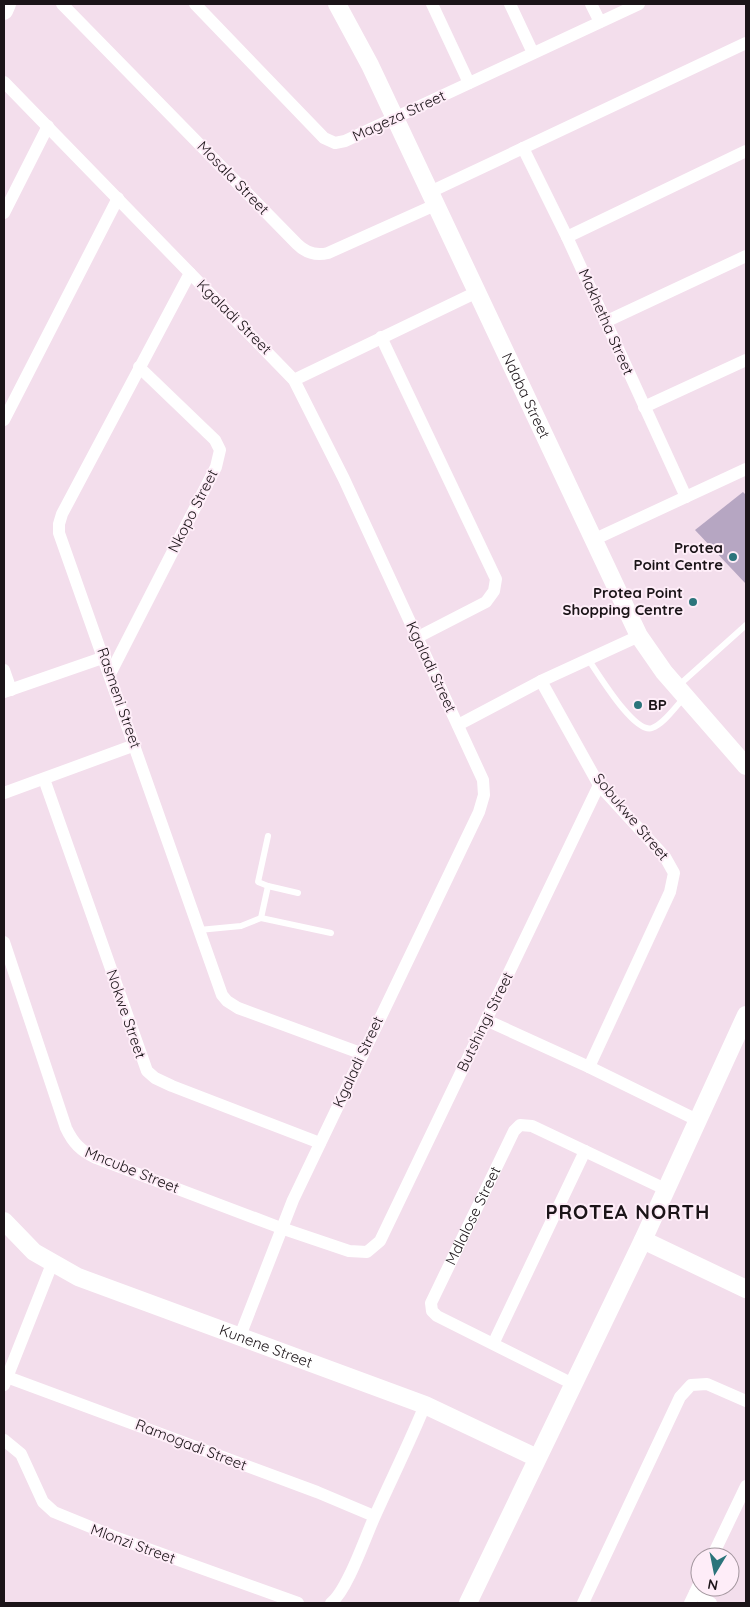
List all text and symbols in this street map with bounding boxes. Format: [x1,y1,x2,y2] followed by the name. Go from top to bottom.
[349,86,448,145] street label: Mageza Street
[193,137,273,219] street label: Mosala Street
[575,266,638,378] street label: Makhetha Street
[193,275,276,358] street label: Kgaladi Street
[498,350,555,441] street label: Ndaba Street
[163,466,222,556] street label: Nkopo Street
[634,538,723,574] place label: Protea Point Centre
[727,551,739,563] marker: Protea Point Centre
[562,583,683,619] place label: Protea Point Shopping Centre
[687,596,699,608] marker: Protea Point Shopping Centre
[402,618,461,715] street label: Kgaladi Street
[93,645,146,751] street label: Rasmeni Street
[648,695,667,714] place label: BP
[632,699,644,711] marker: BP
[589,769,673,864] street label: Sobukwe Street
[102,967,151,1061] street label: Nokwe Street
[452,969,517,1075] street label: Butshingi Street
[328,1013,387,1110] street label: Kgaladi Street
[82,1142,182,1197] street label: Mncube Street
[441,1163,504,1268] street label: Mdlalose Street
[546,1199,710,1224] district label: PROTEA NORTH
[217,1320,315,1372] street label: Kunene Street
[133,1415,250,1474] street label: Ramogadi Street
[88,1519,178,1568] street label: Mlonzi Street
[690,1547,740,1597] north arrow
[706,1575,719,1595] text: N

